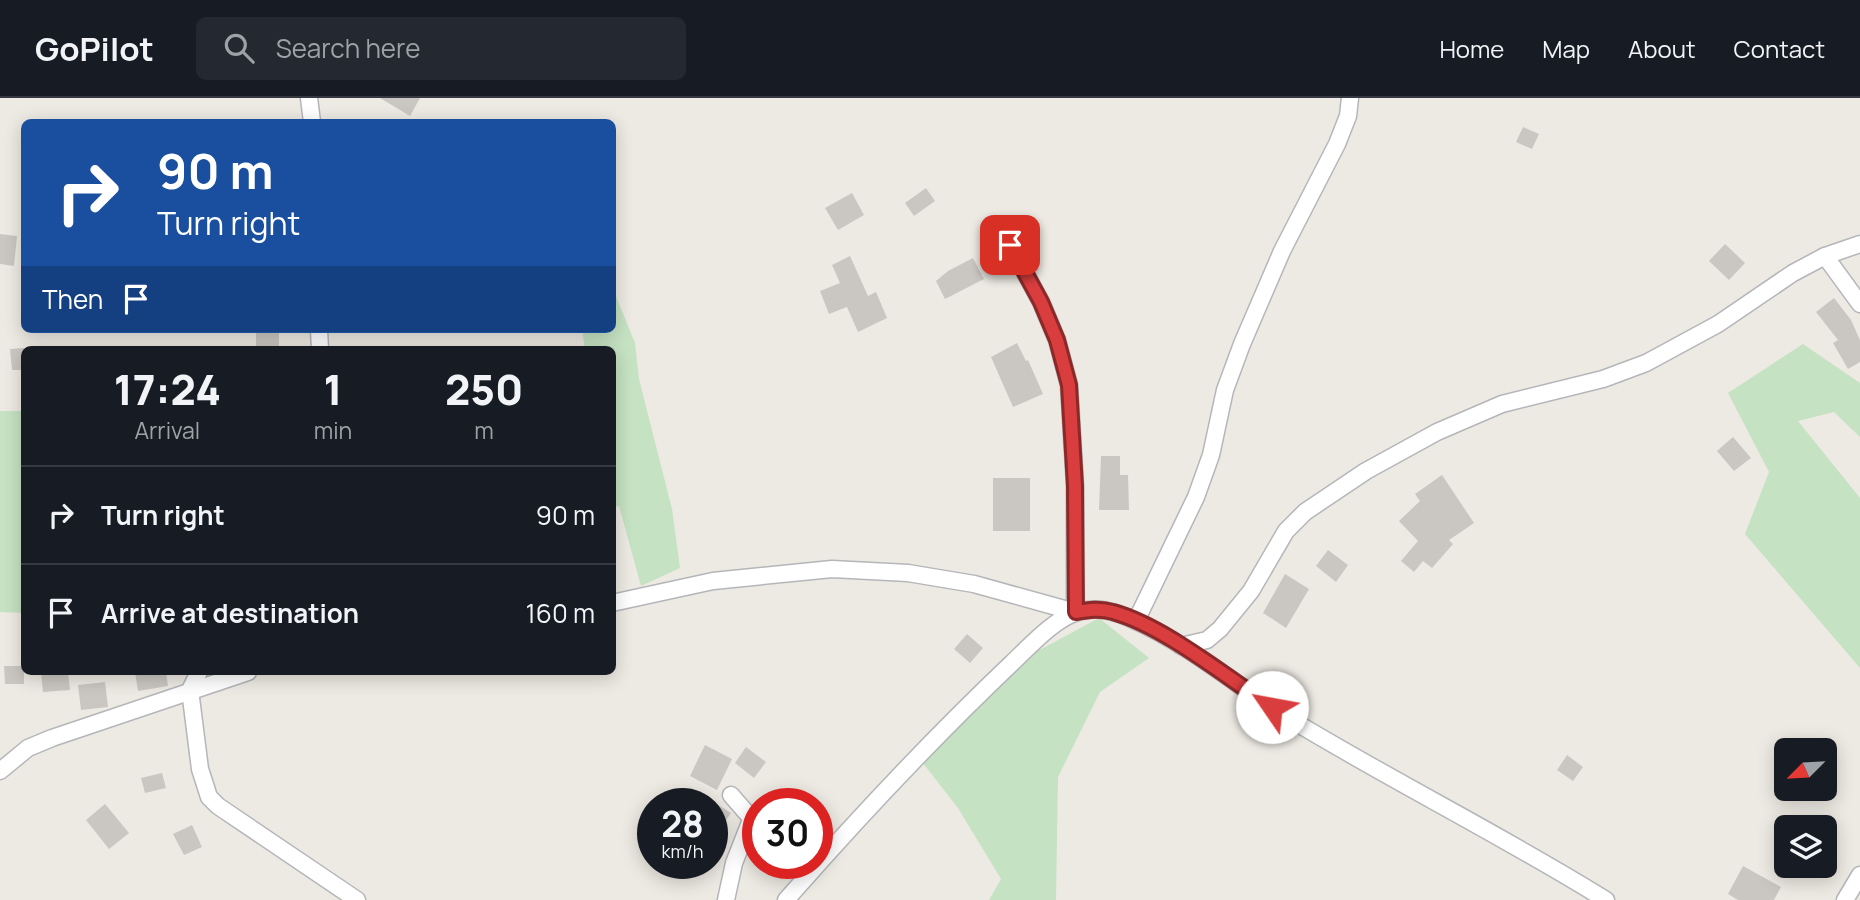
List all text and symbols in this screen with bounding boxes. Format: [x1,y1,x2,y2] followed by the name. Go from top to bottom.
[196,17,686,80] search box
[35,26,154,71] text: GoPilot
[220,29,258,67] icon: search
[276,30,420,66] text: Search here
[1439,32,1504,65] text: Home
[1542,32,1590,65] text: Map
[1628,32,1696,65] text: About
[1734,32,1825,65] text: Contact
[157,137,274,204] text: 90 m
[42,147,133,238] icon: right
[157,201,300,245] text: Turn right
[980,215,1040,275] pin
[991,226,1029,264] icon: arrive
[117,280,155,318] icon: arrive
[42,281,103,317] text: Then
[114,360,221,418] text: 17:24
[323,360,342,418] text: 1
[445,360,523,418] text: 250
[134,414,200,446] text: Arrival
[314,414,352,446] text: min
[474,414,494,446] text: m
[42,496,80,534] icon: right
[101,497,225,533] text: Turn right
[536,497,595,533] text: 90 m
[42,594,80,632] icon: arrive
[101,595,359,631] text: Arrive at destination
[526,595,595,631] text: 160 m
[1235,670,1309,744] position arrow
[1774,738,1838,802] north arrow
[1774,738,1837,878] map controls
[742,788,833,879] speed limit sign: 30
[661,800,704,848] text: 28
[1774,815,1837,878] button: layers
[662,839,703,863] text: km/h

